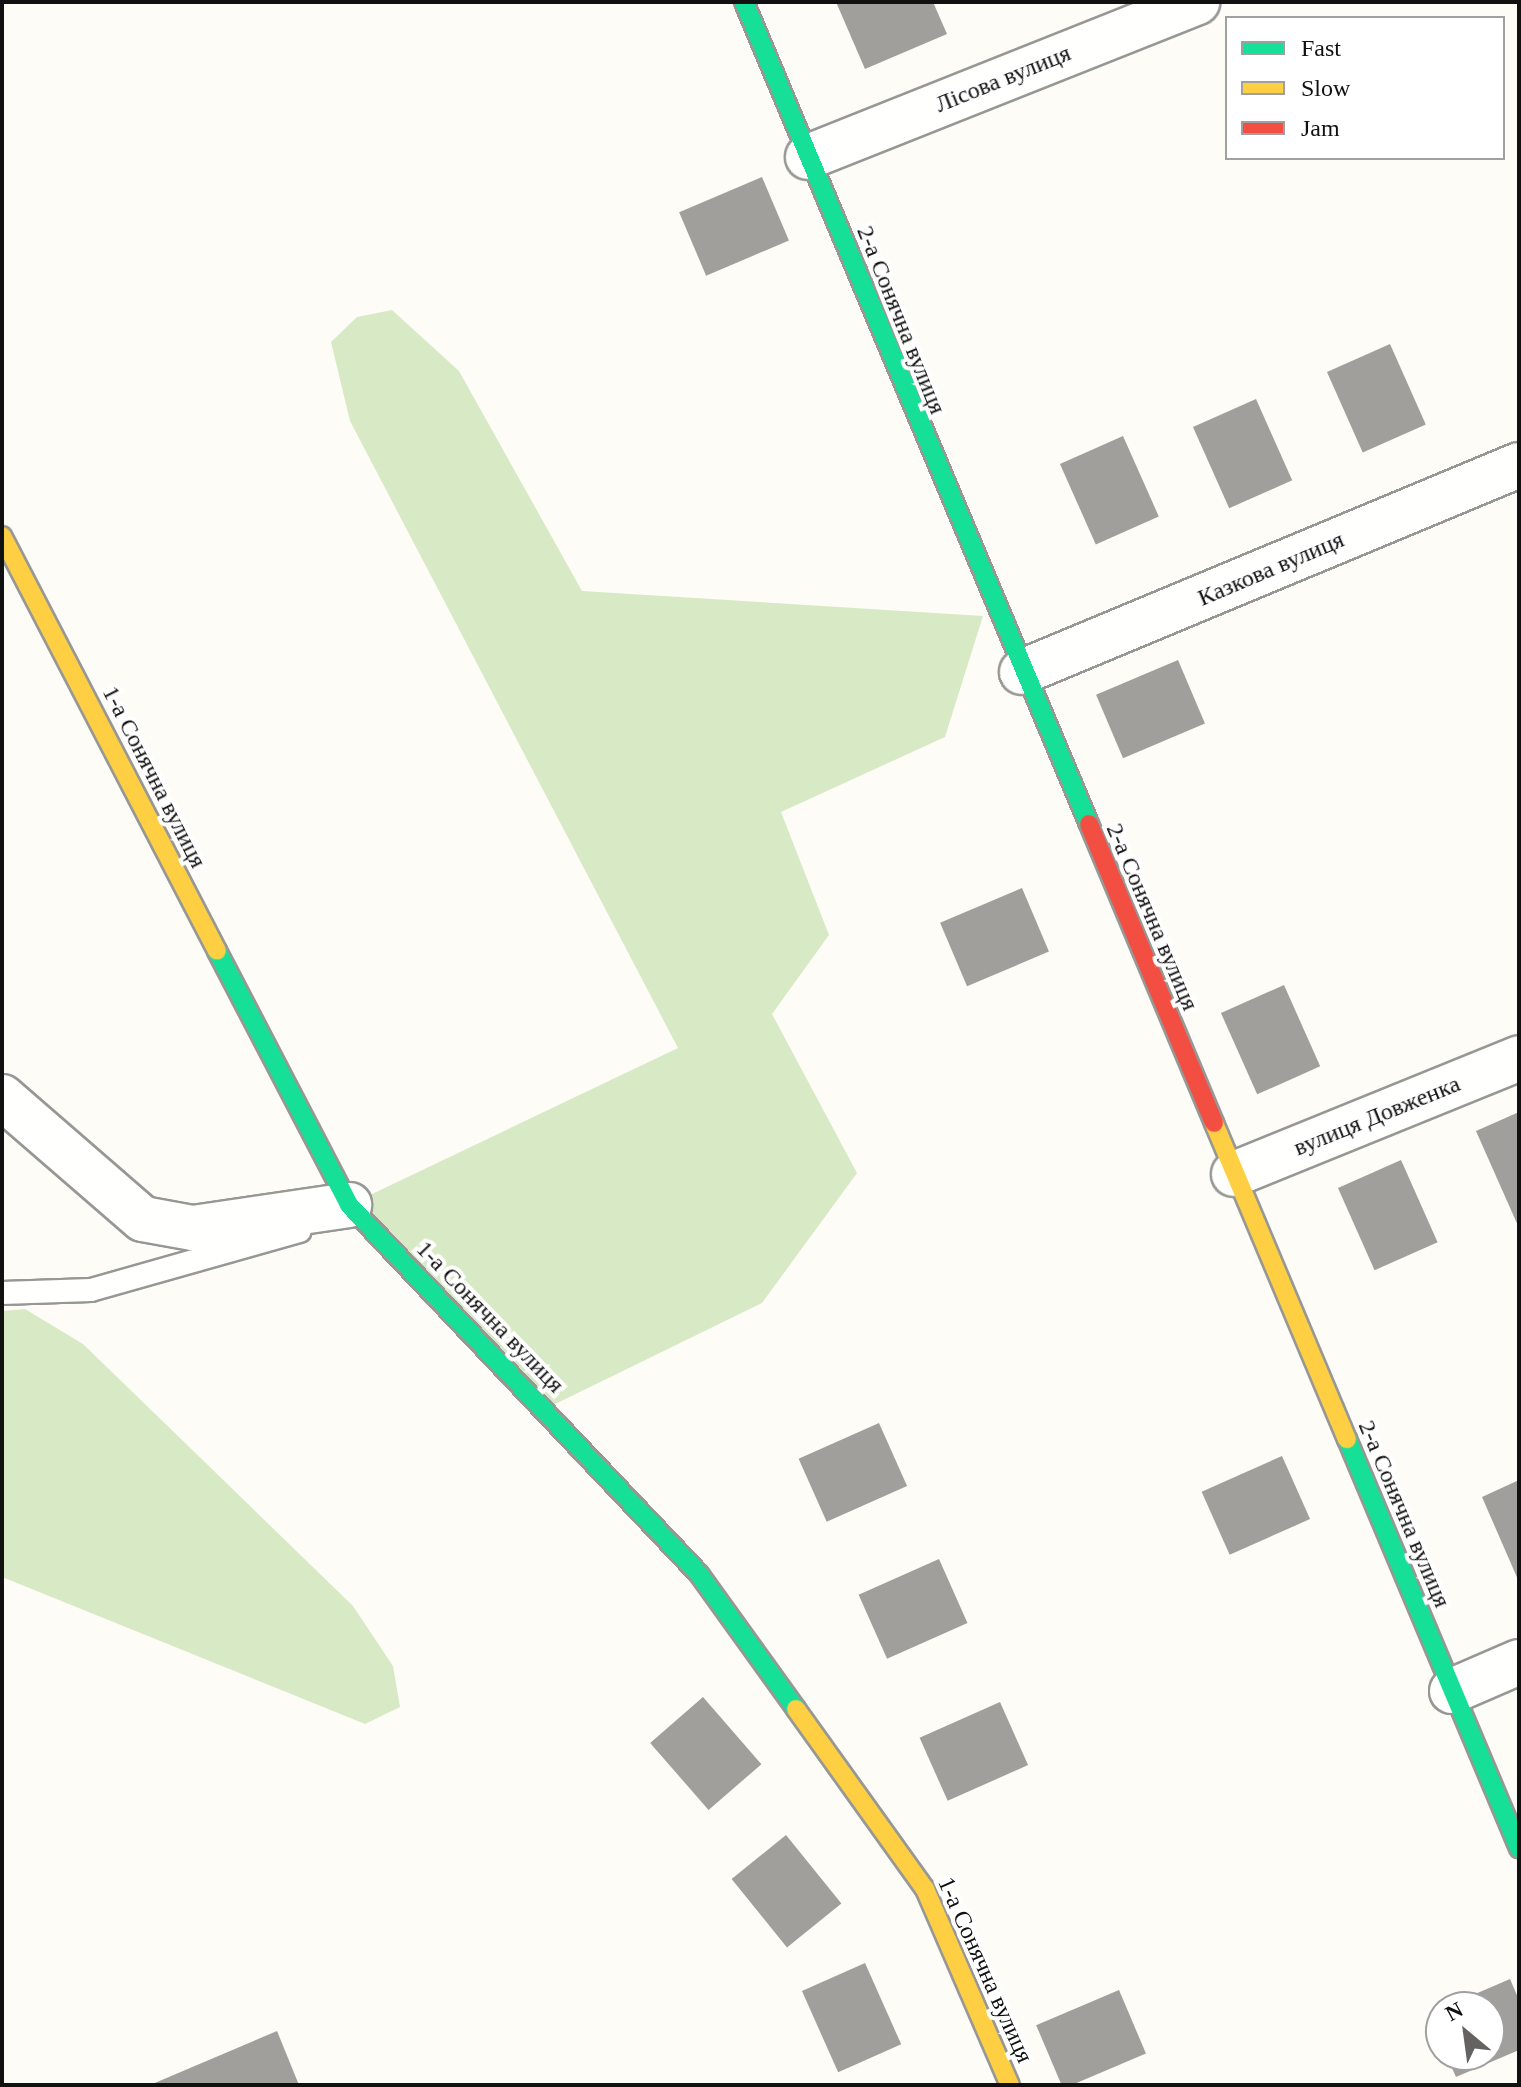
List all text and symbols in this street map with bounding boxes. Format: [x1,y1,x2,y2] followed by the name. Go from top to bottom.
[1225,16,1505,160] legend
[1301,35,1341,61] text: Fast
[931,39,1075,119] street label: Лісова вулиця
[1301,75,1350,101] text: Slow
[1301,115,1340,141] text: Jam
[850,222,952,418] street label: 2-а Сонячна вулиця
[1194,525,1348,613] street label: Казкова вулиця
[96,681,212,873] street label: 1-а Сонячна вулиця
[1100,819,1204,1015] street label: 2-а Сонячна вулиця
[1290,1070,1464,1162] street label: вулиця Довженка
[410,1235,570,1399] street label: 1-а Сонячна вулиця
[1352,1416,1456,1612] street label: 2-а Сонячна вулиця
[931,1873,1039,2067] street label: 1-а Сонячна вулиця
[1425,1991,1505,2071] north arrow
[1441,1997,1467,2026] text: N

